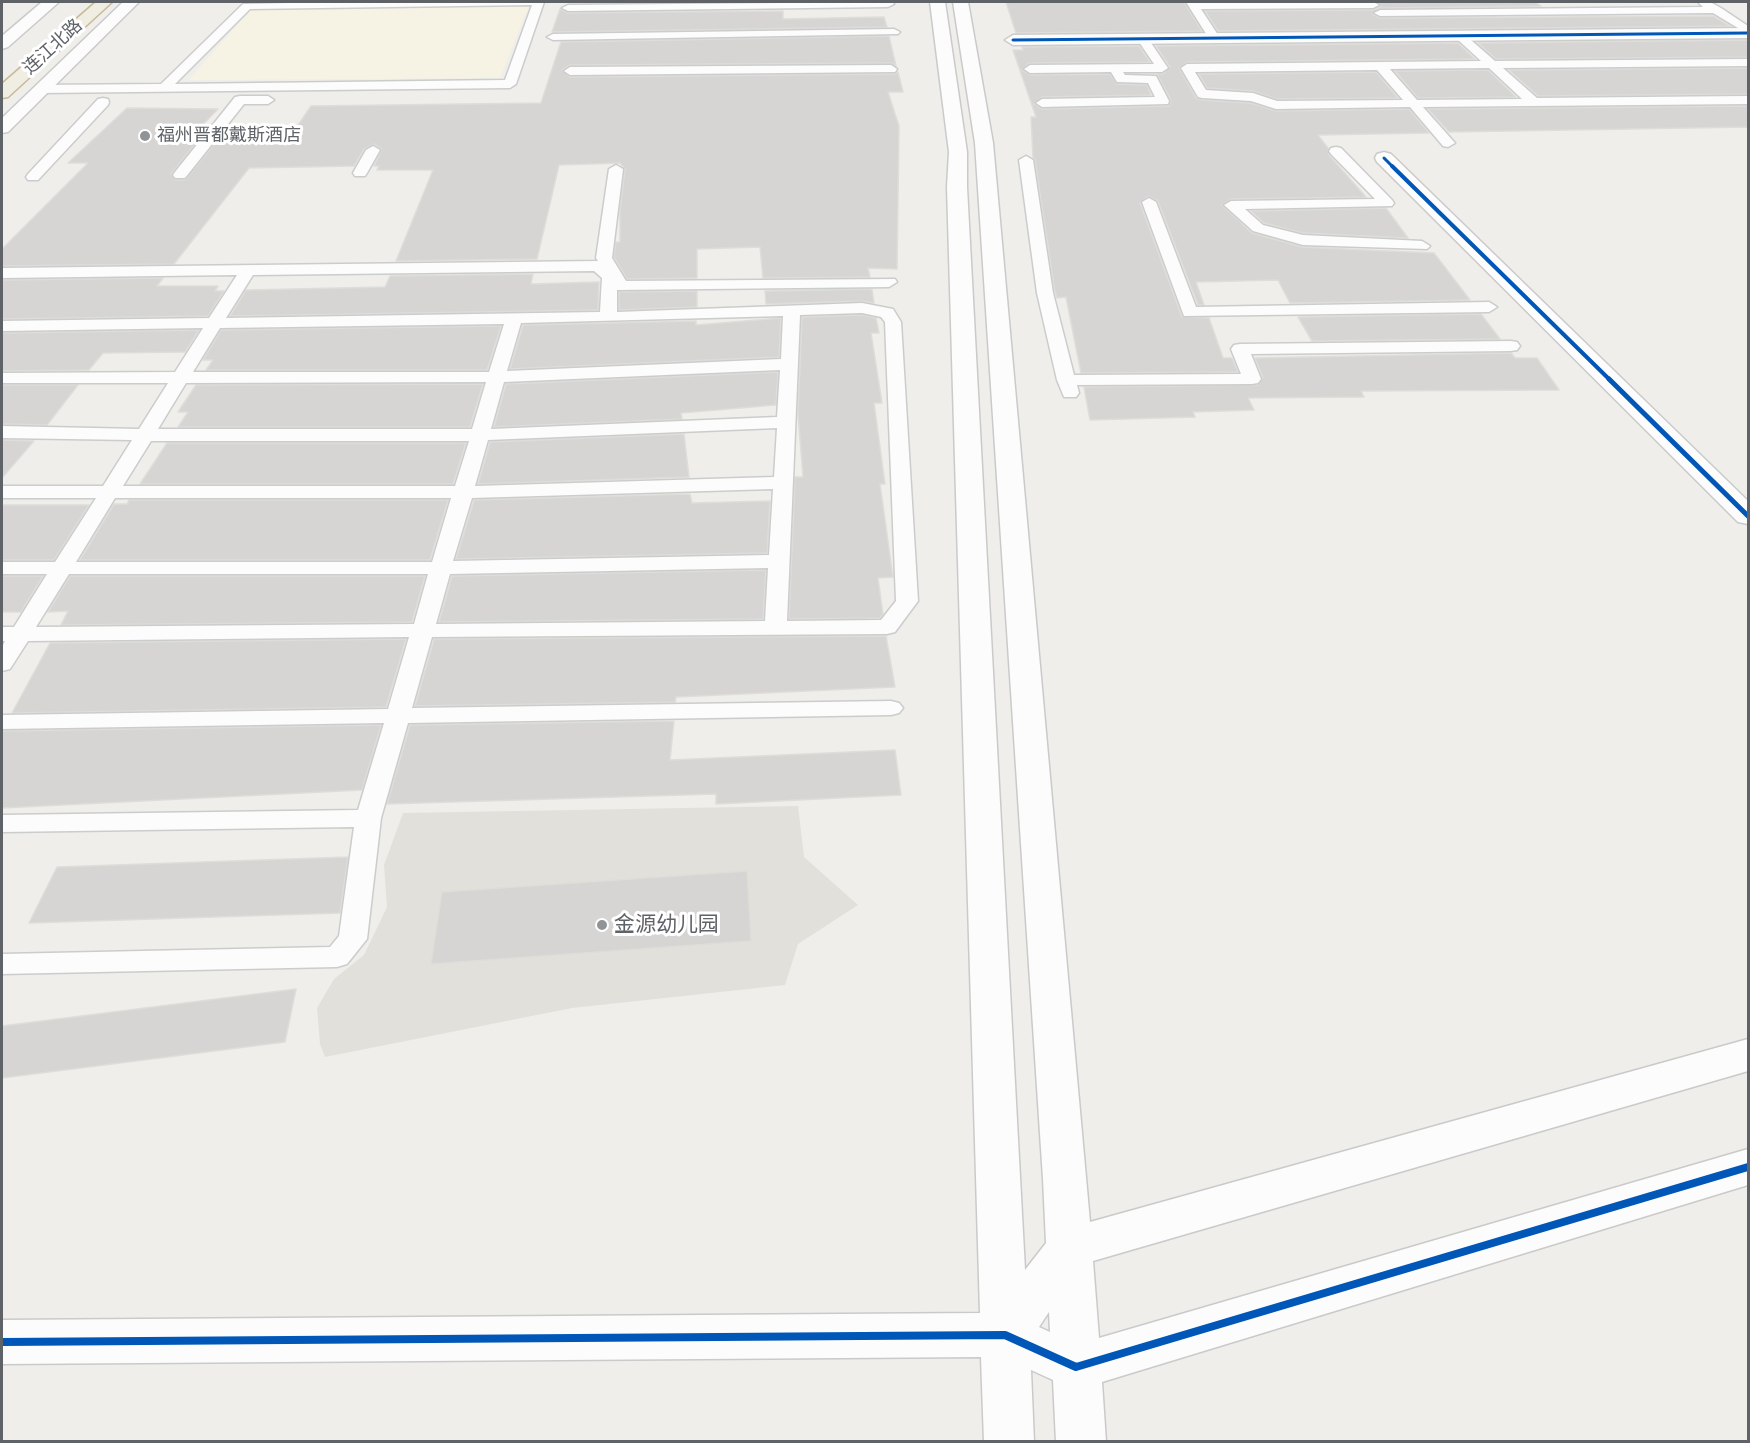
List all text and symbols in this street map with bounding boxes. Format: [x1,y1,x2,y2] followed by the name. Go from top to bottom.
[19,15,87,79] street label: 连江北路
[157,125,301,147] place label: 福州晋都戴斯酒店
[138,129,152,143] marker: 福州晋都戴斯酒店
[614,912,719,938] place label: 金源幼儿园
[595,918,609,932] marker: 金源幼儿园

